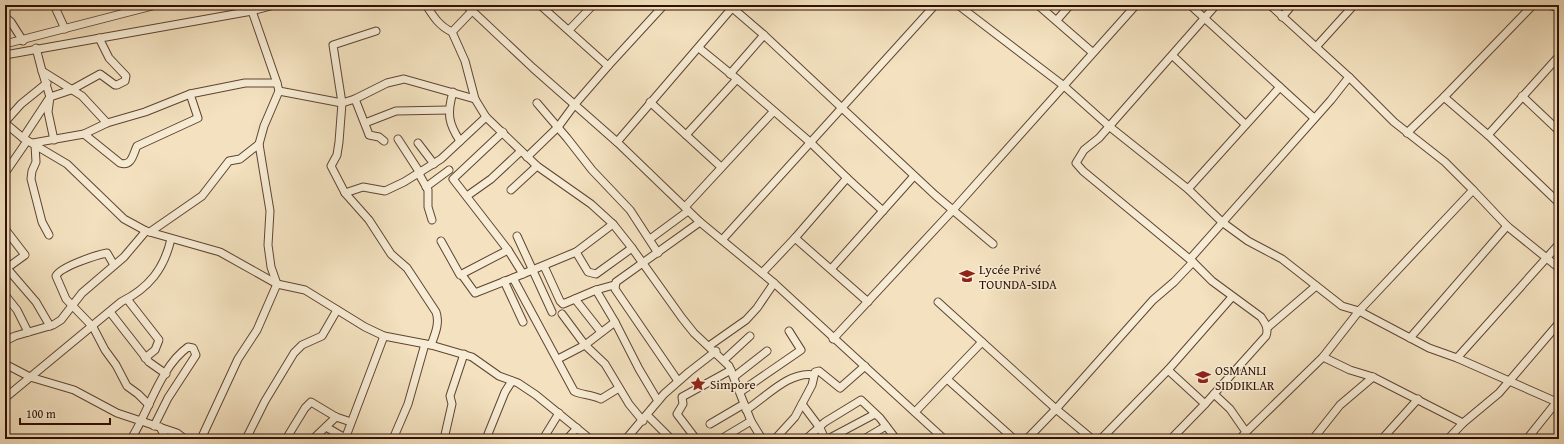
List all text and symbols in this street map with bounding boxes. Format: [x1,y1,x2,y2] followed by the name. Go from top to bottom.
[979,260,1057,294] place label: Lycée Privé TOUNDA-SIDA
[958,267,976,285] school or university icon: Lycée Privé TOUNDA-SIDA
[1215,361,1275,395] place label: OSMANLI SIDDIKLAR
[1194,368,1212,386] school or university icon: OSMANLI SIDDIKLAR
[689,375,707,393] place icon: Simpore
[710,375,756,394] place label: Simpore
[20,400,110,426] scale bar
[26,405,56,422] text: 100 m

